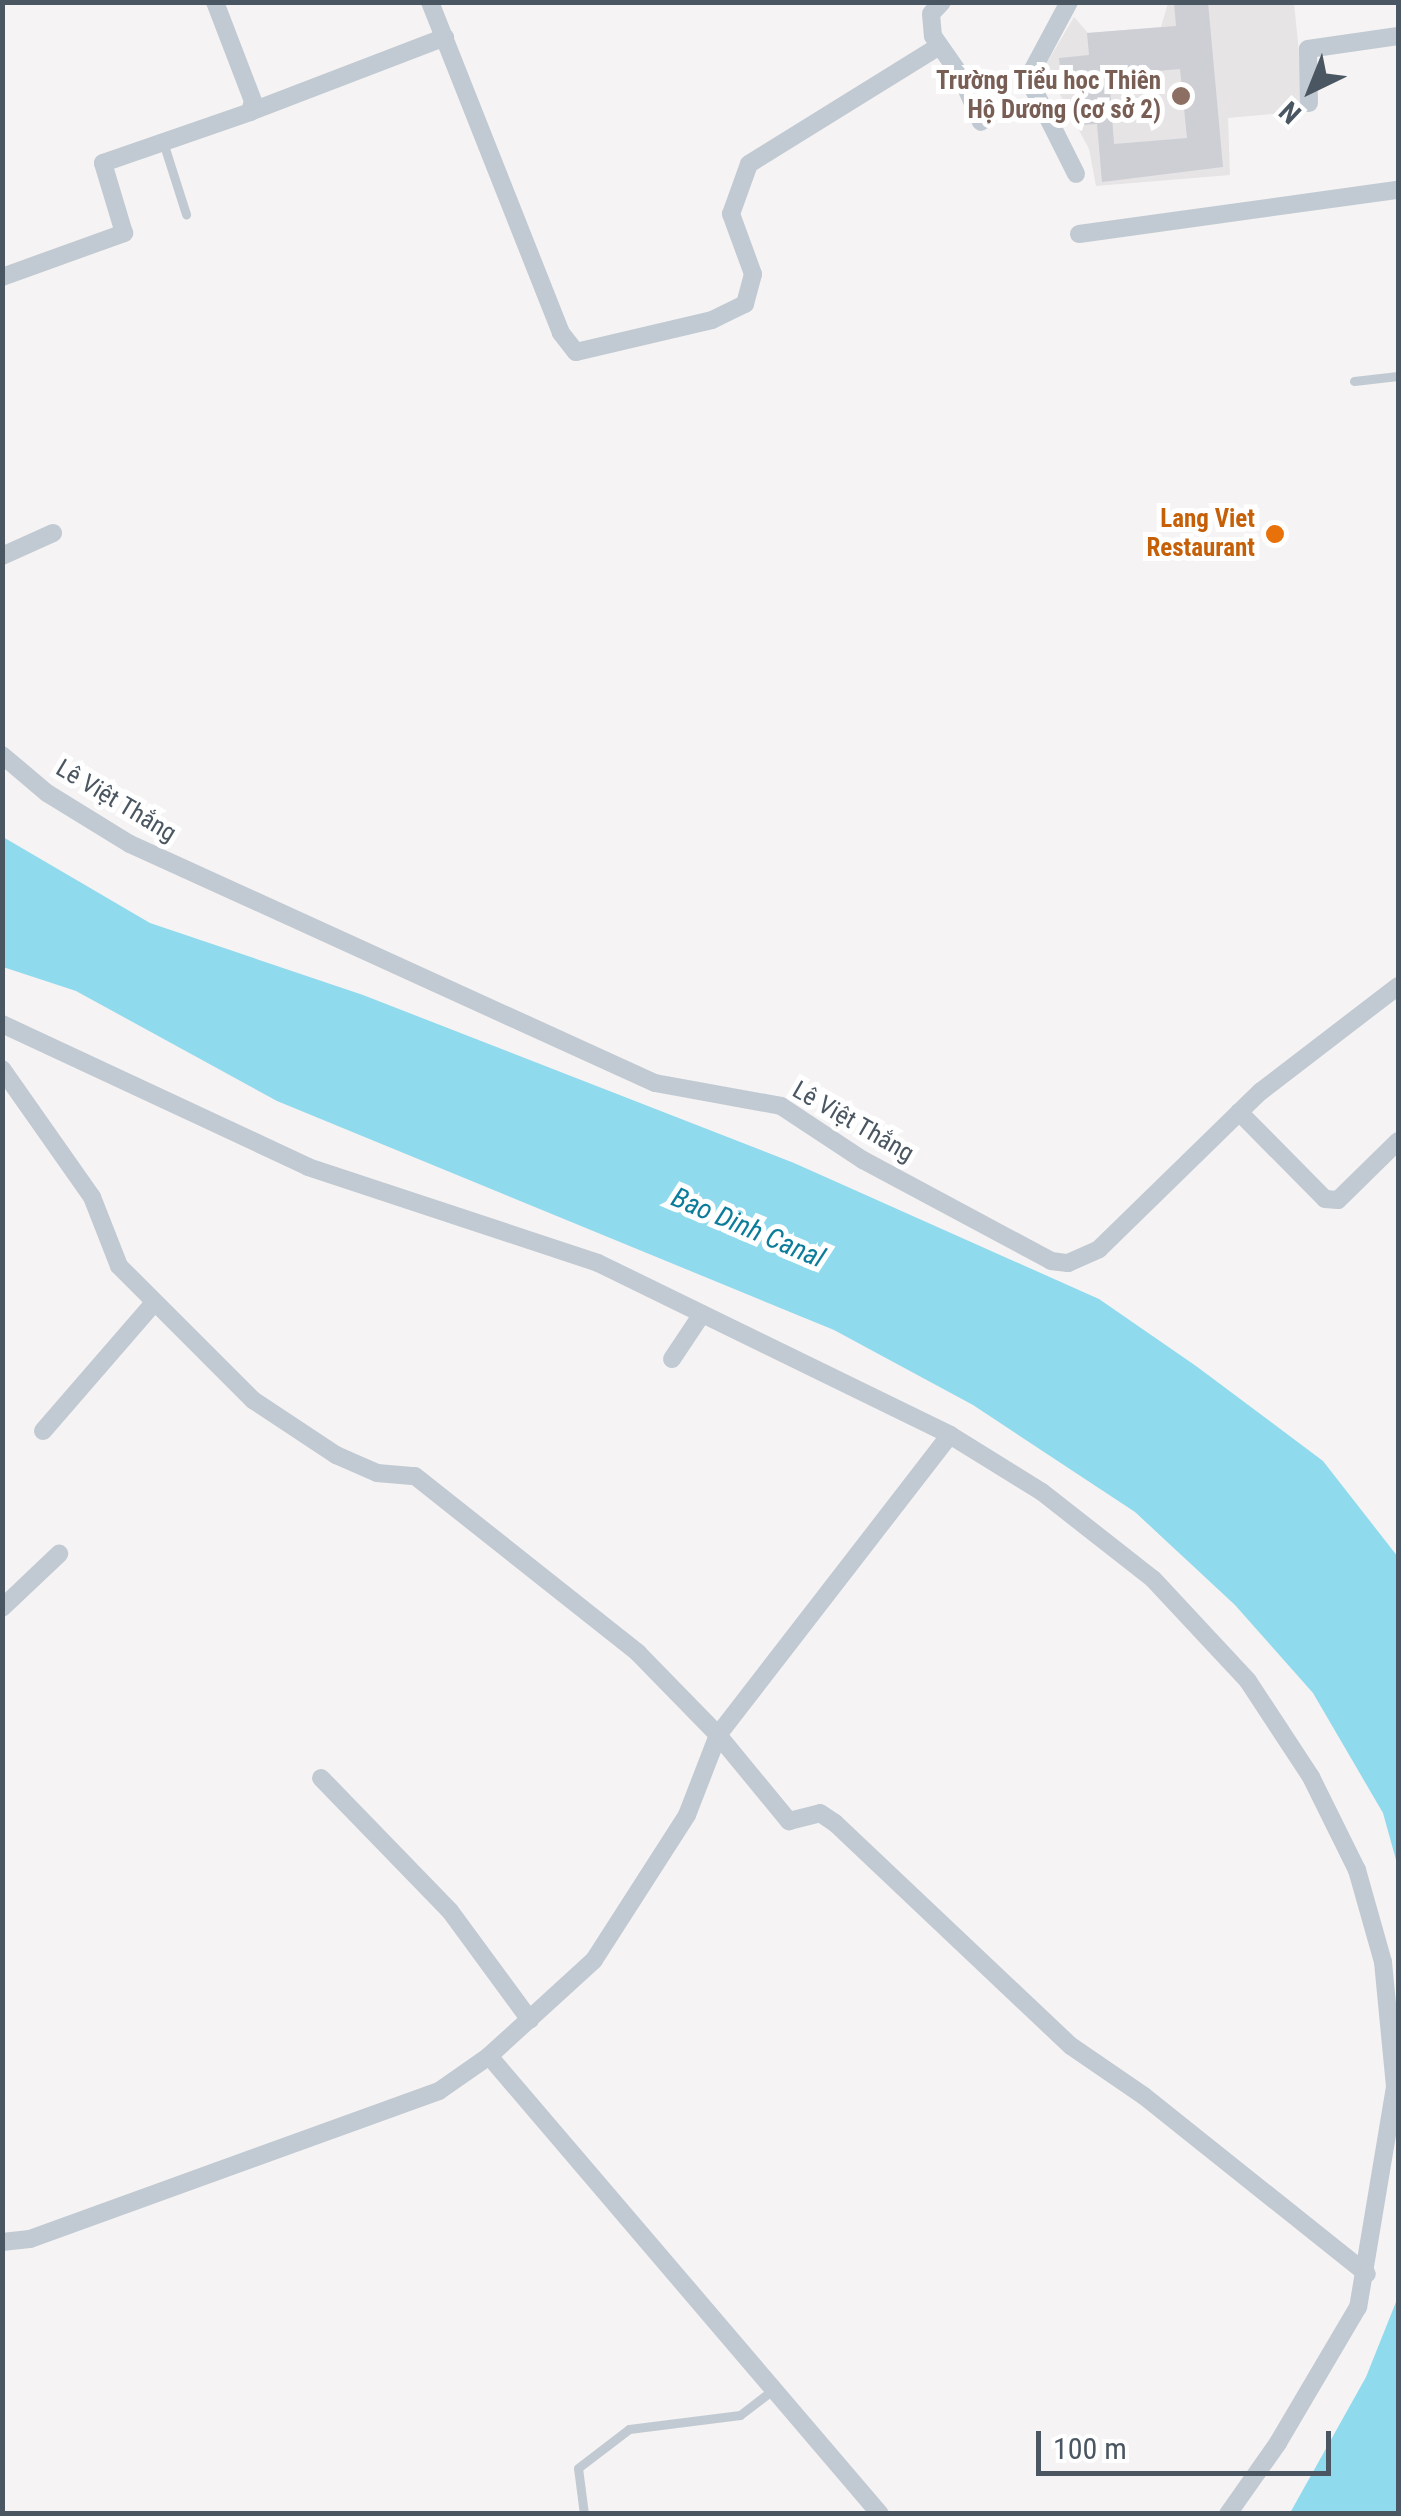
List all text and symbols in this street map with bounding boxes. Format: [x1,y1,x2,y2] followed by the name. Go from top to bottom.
[1261,40,1361,140] north arrow
[935,67,1161,126] place label: Trường Tiểu học Thiên Hộ Dương (cơ sở 2)
[1170,85,1192,107] marker: Trường Tiểu học Thiên Hộ Dương (cơ sở 2)
[1273,94,1308,130] text: N
[1146,505,1255,564] place label: Lang Viet Restaurant
[1264,523,1286,545] marker: Lang Viet Restaurant
[50,753,182,849] street label: Lê Việt Thắng
[787,1075,919,1169] street label: Lê Việt Thắng
[666,1181,830,1275] water label: Bao Dinh Canal
[1041,2411,1336,2473] scale bar
[1053,2431,1127,2466] text: 100 m

